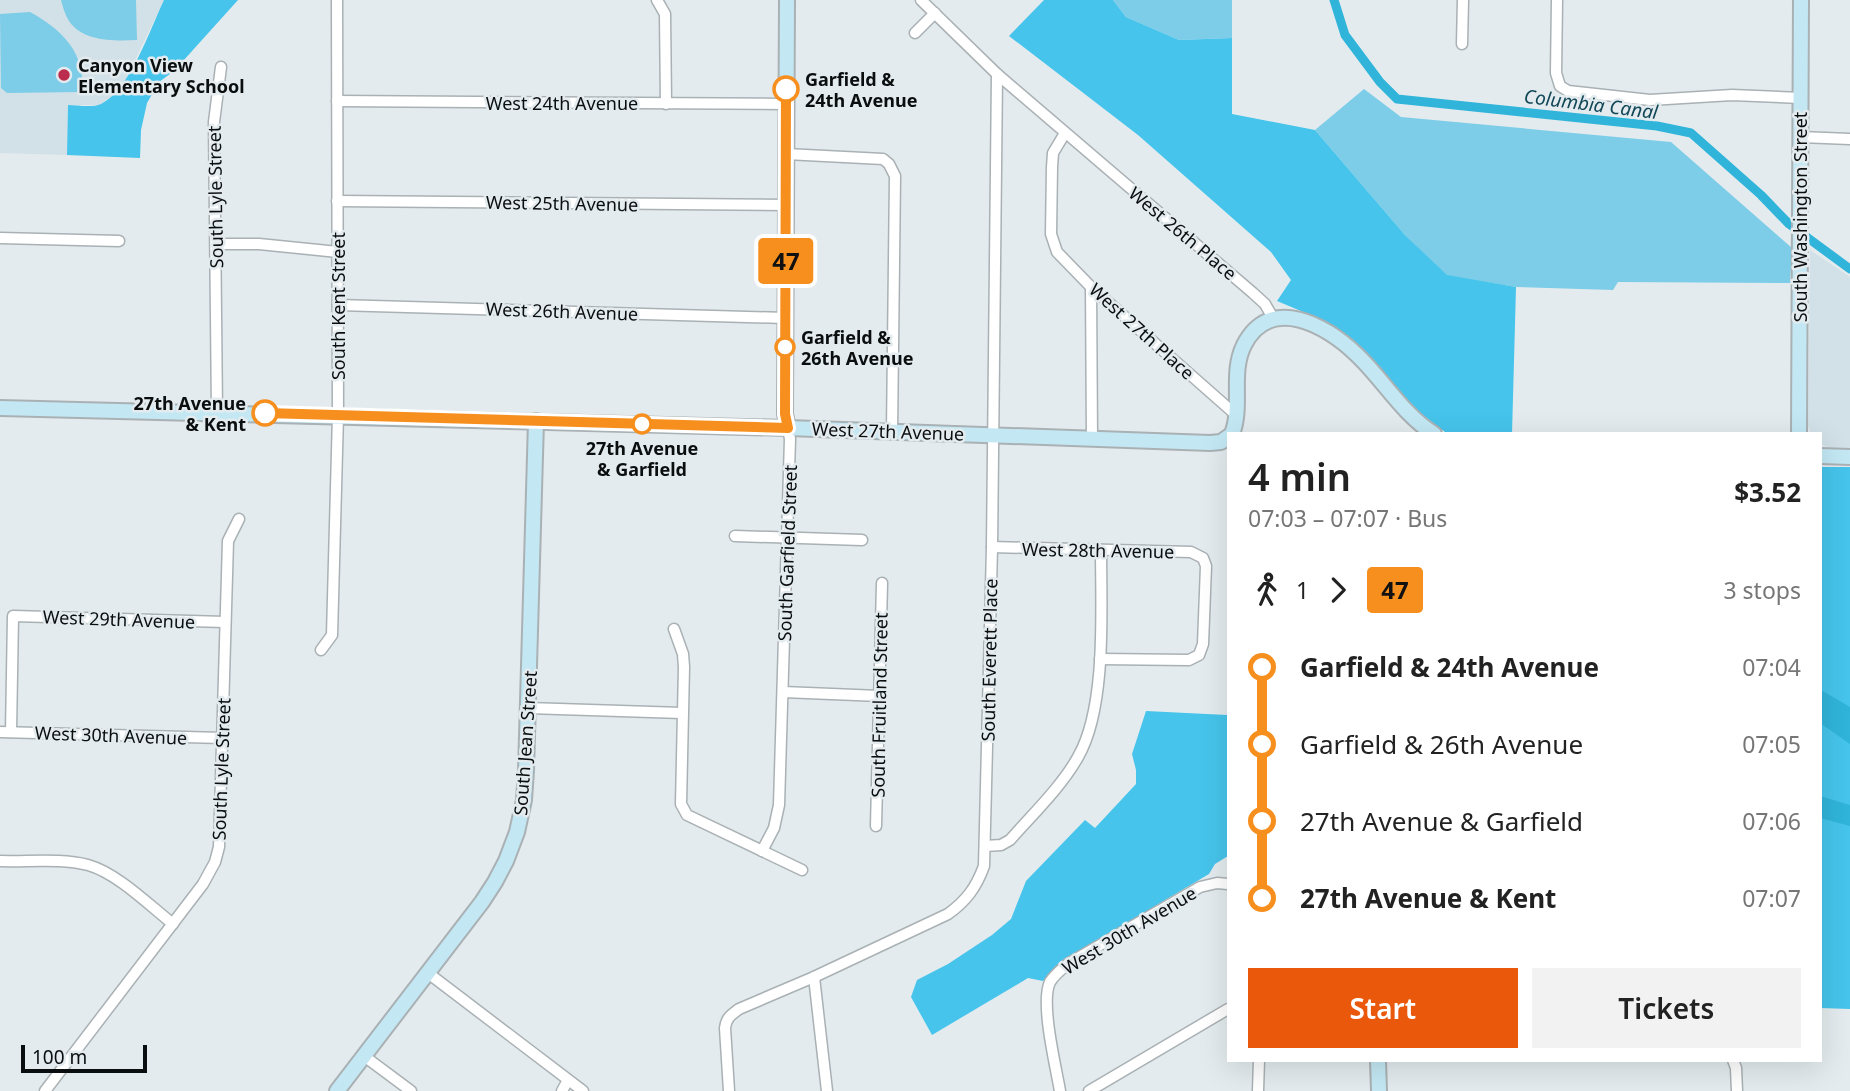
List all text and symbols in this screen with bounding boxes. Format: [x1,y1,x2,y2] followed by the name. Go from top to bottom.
[78,53,245,98] place label: Canyon View Elementary School
[56,67,72,83] marker: Canyon View Elementary School
[805,67,917,112] place label: Garfield & 24th Avenue
[773,76,799,102] marker: Garfield & 24th Avenue
[1523,83,1660,125] water label: Columbia Canal
[486,91,638,115] street label: West 24th Avenue
[1788,111,1812,322] street label: South Washington Street
[202,125,228,268] street label: South Lyle Street
[1124,181,1242,285] street label: West 26th Place
[486,190,638,216] street label: West 25th Avenue
[326,231,350,380] street label: South Kent Street
[754,238,818,284] line badge: 47
[772,244,800,277] text: 47
[1084,277,1200,385] street label: West 27th Place
[485,296,639,326] street label: West 26th Avenue
[801,325,913,370] place label: Garfield & 26th Avenue
[775,337,795,357] marker: Garfield & 26th Avenue
[134,391,246,436] place label: 27th Avenue & Kent
[252,400,278,426] marker: 27th Avenue & Kent
[632,414,652,434] marker: 27th Avenue & Garfield
[811,416,965,446] street label: West 27th Avenue
[586,436,698,481] place label: 27th Avenue & Garfield
[1248,450,1351,502] text: 4 min
[772,464,802,642] street label: South Garfield Street
[1734,474,1801,510] text: $3.52
[1248,502,1447,534] text: 07:03 – 07:07 · Bus
[1022,537,1174,563] street label: West 28th Avenue
[1248,571,1286,609] icon: walk
[1319,571,1357,609] icon: forward
[1381,573,1409,606] text: 47
[1296,574,1309,606] text: 1
[1723,574,1801,606] text: 3 stops
[976,578,1002,742] street label: South Everett Place
[42,604,196,634] street label: West 29th Avenue
[865,612,893,798] street label: South Fruitland Street
[1300,649,1599,685] text: Garfield & 24th Avenue
[1742,651,1801,683] text: 07:04
[508,669,542,816] street label: South Jean Street
[207,697,235,841] street label: South Lyle Street
[34,720,188,750] street label: West 30th Avenue
[1300,726,1583,762] text: Garfield & 26th Avenue
[1742,728,1801,760] text: 07:05
[1300,803,1583,839] text: 27th Avenue & Garfield
[1742,805,1801,837] text: 07:06
[1057,880,1201,980] street label: West 30th Avenue
[1300,880,1556,916] text: 27th Avenue & Kent
[1742,882,1801,914] text: 07:07
[1248,968,1518,1048] button: Start
[1532,968,1801,1048] button: Tickets
[21,1042,147,1074] scale bar
[32,1044,87,1070] text: 100 m

